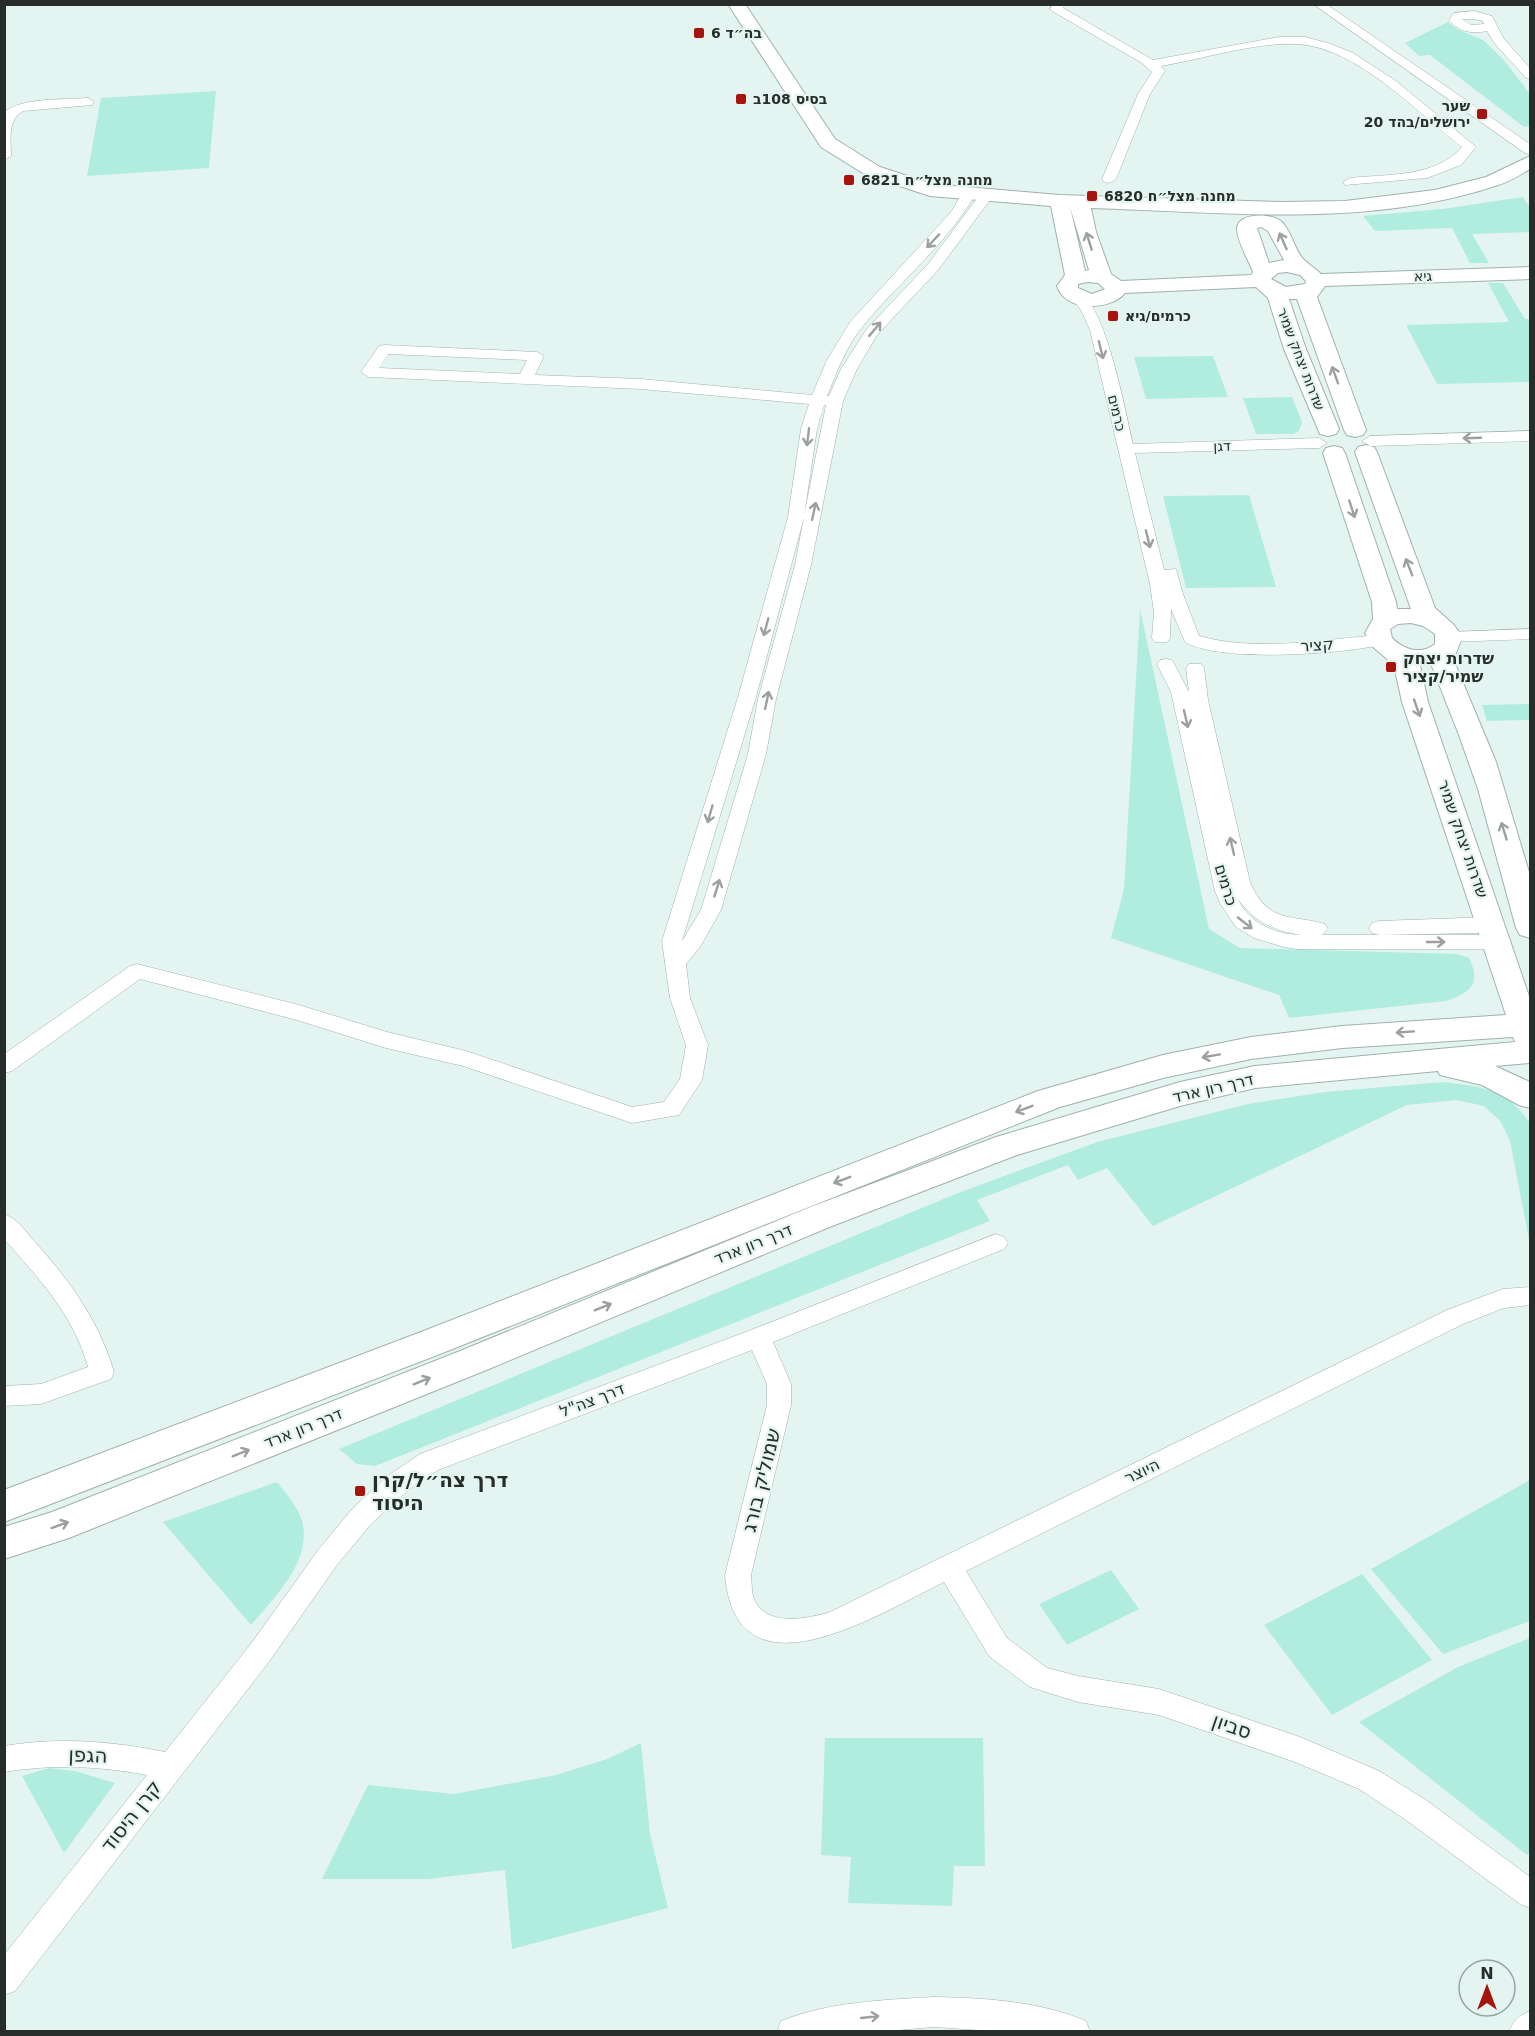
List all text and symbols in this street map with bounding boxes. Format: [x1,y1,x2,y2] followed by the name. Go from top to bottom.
[711,25,762,41] place label: בה״ד 6
[692,26,706,40] marker: בה״ד 6
[753,91,827,107] place label: בסיס 108ב
[734,92,748,106] marker: בסיס 108ב
[1364,98,1470,130] place label: שער ירושלים/בהד 20
[1475,107,1489,121] marker: שער ירושלים/בהד 20
[861,172,993,188] place label: מחנה מצל״ח 6821
[842,173,856,187] marker: מחנה מצל״ח 6821
[1104,188,1236,204] place label: מחנה מצל״ח 6820
[1085,189,1099,203] marker: מחנה מצל״ח 6820
[1083,232,1094,251] one-way arrow
[1277,232,1288,250] one-way arrow
[926,233,940,248] one-way arrow
[1414,268,1433,284] street label: גיא
[1274,306,1328,413] street label: שדרות יצחק שמיר
[1125,308,1191,324] place label: כרמים/גיא
[1106,309,1120,323] marker: כרמים/גיא
[869,321,882,337] one-way arrow
[1096,340,1108,359] one-way arrow
[1328,366,1339,385] one-way arrow
[1105,393,1129,433] street label: כרמים
[803,427,814,446] one-way arrow
[1463,432,1483,443] one-way arrow
[1213,438,1231,454] street label: דגן
[1348,499,1359,518] one-way arrow
[809,502,820,521] one-way arrow
[1142,529,1154,548] one-way arrow
[1403,558,1414,576] one-way arrow
[760,617,771,636] one-way arrow
[1300,634,1334,656] street label: קציר
[1403,649,1494,686] place label: שדרות יצחק שמיר/קציר
[1384,660,1398,674] marker: שדרות יצחק שמיר/קציר
[762,691,773,710] one-way arrow
[1413,698,1424,717] one-way arrow
[1181,708,1192,728] one-way arrow
[1434,777,1492,901] street label: שדרות יצחק שמיר
[704,804,715,823] one-way arrow
[1498,822,1509,841] one-way arrow
[1226,837,1237,856] one-way arrow
[1211,862,1241,908] street label: כרמים
[712,879,723,898] one-way arrow
[1237,916,1253,929] one-way arrow
[1425,936,1445,948] one-way arrow
[1395,1027,1415,1038] one-way arrow
[1202,1050,1221,1061] one-way arrow
[1171,1069,1256,1107] street label: דרך רון ארד
[1015,1104,1034,1115] one-way arrow
[834,1175,852,1186] one-way arrow
[711,1220,795,1268] street label: דרך רון ארד
[593,1301,611,1312] one-way arrow
[413,1375,431,1386] one-way arrow
[557,1379,627,1421] street label: דרך צה"ל
[261,1404,345,1452] street label: דרך רון ארד
[737,1426,785,1534] street label: שמוליק בורג
[232,1447,250,1458] one-way arrow
[1121,1454,1163,1488] street label: היוצר
[372,1468,508,1515] place label: דרך צה״ל/קרן היסוד
[353,1484,367,1498] marker: דרך צה״ל/קרן היסוד
[50,1519,69,1530] one-way arrow
[1209,1708,1255,1744] street label: סביון
[68,1742,108,1768] street label: הגפן
[96,1775,166,1857] street label: קרן היסוד
[1457,1958,1517,2018] north arrow
[1480,1964,1494,1983] text: N
[860,2011,879,2022] one-way arrow

